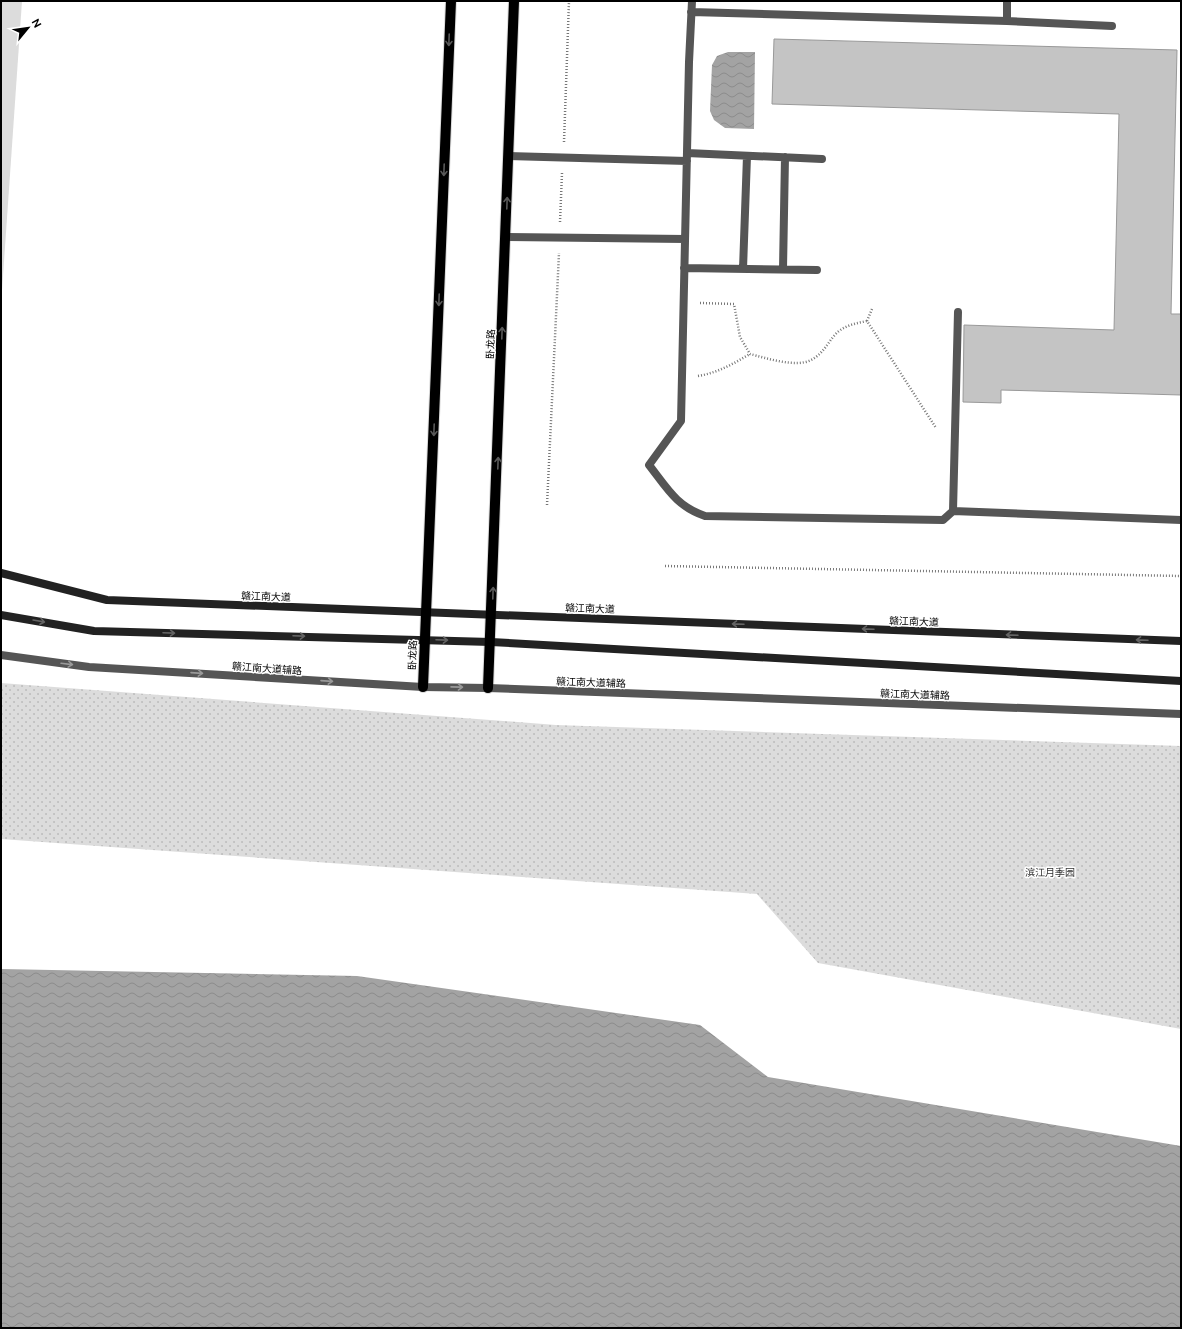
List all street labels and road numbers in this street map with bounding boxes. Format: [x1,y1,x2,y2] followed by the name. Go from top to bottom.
[484,329,497,359] street label: 卧龙路
[241,590,291,603] street label: 赣江南大道
[565,602,615,615] street label: 赣江南大道
[889,615,939,628] street label: 赣江南大道
[406,640,419,670] street label: 卧龙路
[232,661,302,676] street label: 赣江南大道辅路
[556,676,626,689] street label: 赣江南大道辅路
[880,688,950,701] street label: 赣江南大道辅路

